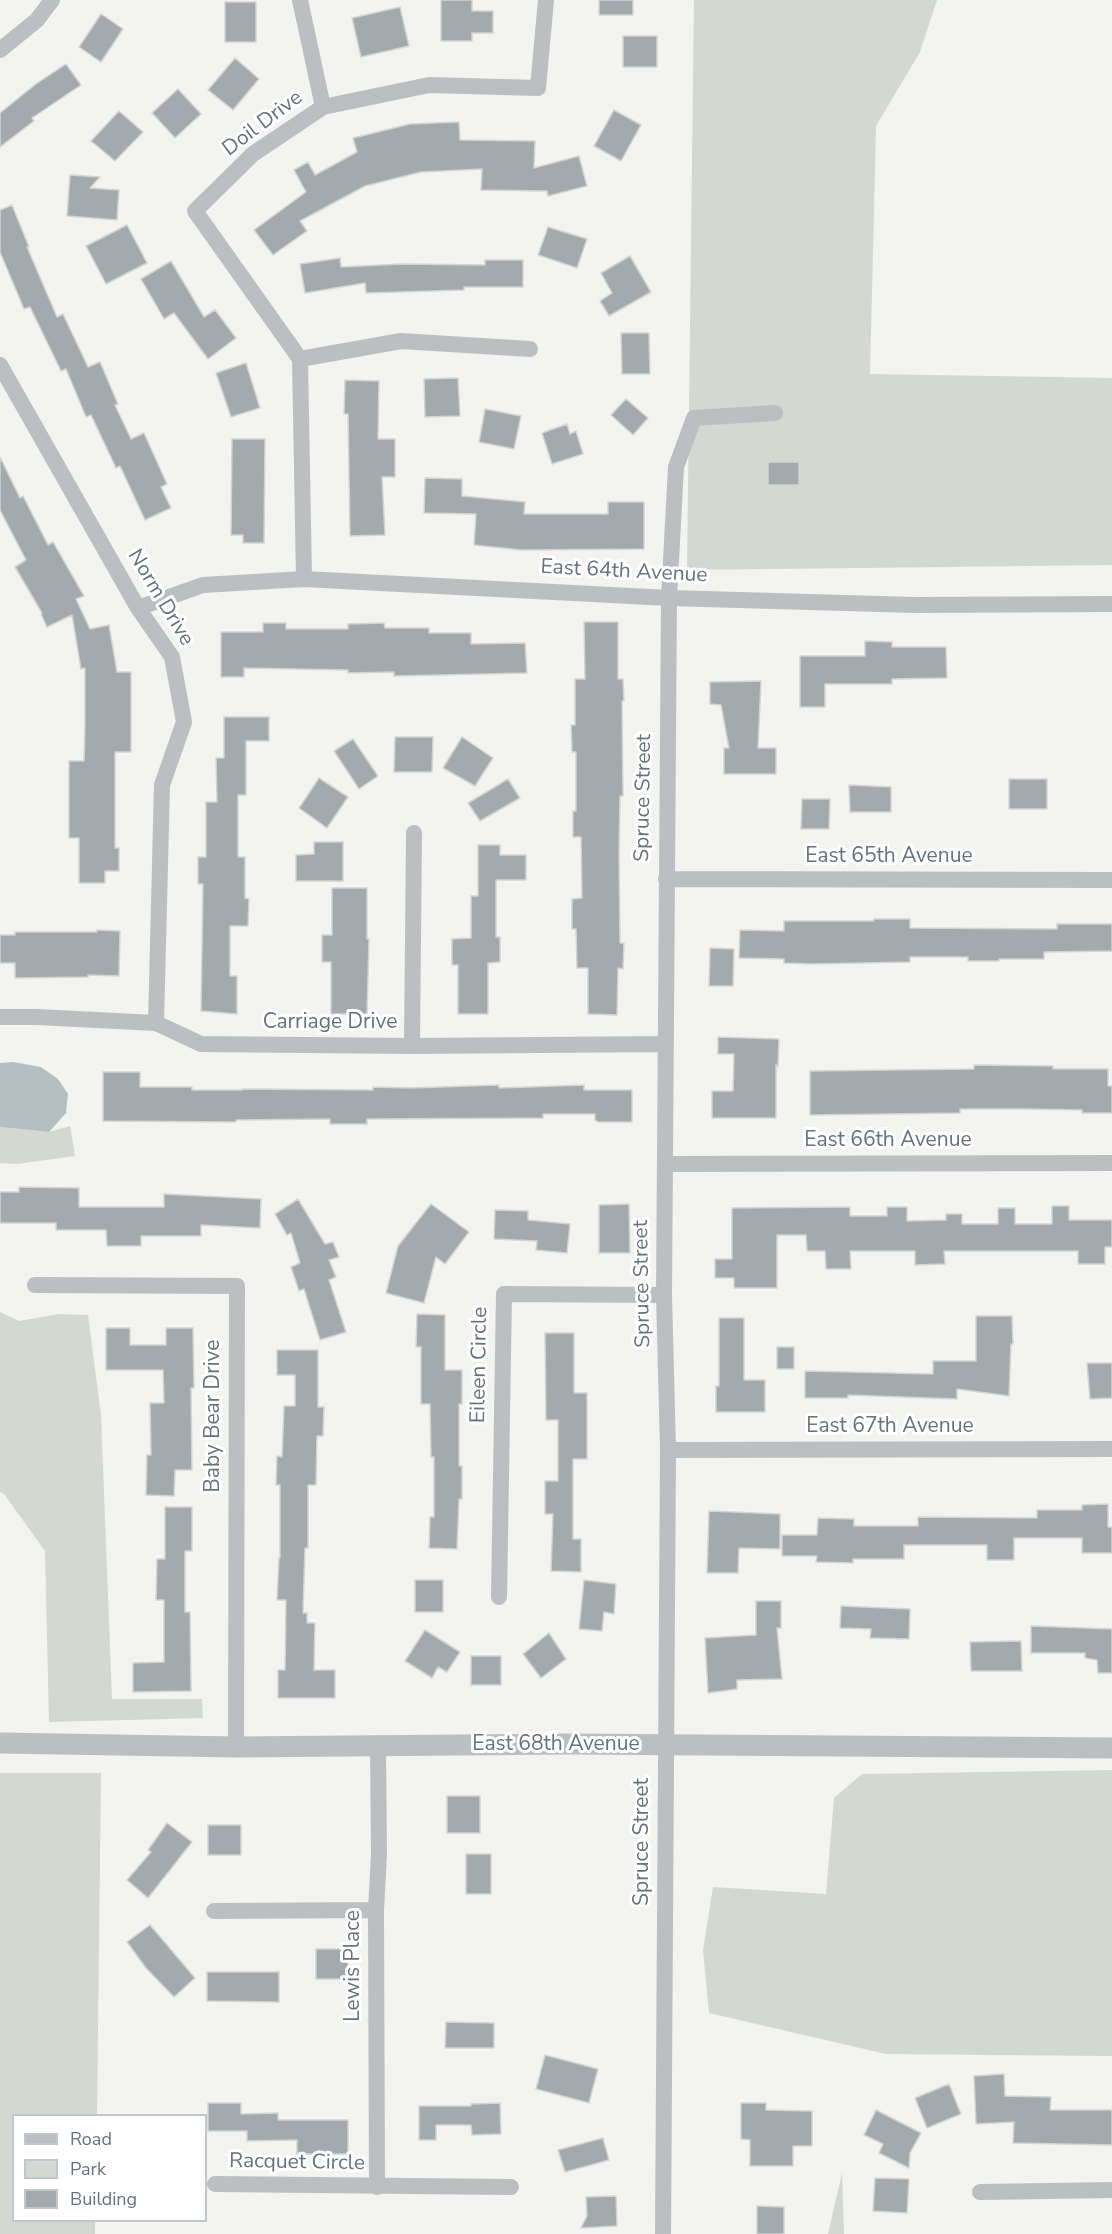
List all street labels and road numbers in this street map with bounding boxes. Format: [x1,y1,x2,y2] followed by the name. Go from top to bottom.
[218,86,308,162] street label: Doil Drive
[121,545,199,651] street label: Norm Drive
[540,555,708,589] street label: East 64th Avenue
[630,734,658,862] street label: Spruce Street
[805,844,973,870] street label: East 65th Avenue
[263,1010,397,1036] street label: Carriage Drive
[804,1128,972,1154] street label: East 66th Avenue
[629,1220,657,1348] street label: Spruce Street
[466,1307,494,1423] street label: Eileen Circle
[201,1340,227,1492] street label: Baby Bear Drive
[806,1414,974,1440] street label: East 67th Avenue
[472,1732,640,1758] street label: East 68th Avenue
[630,1778,656,1906] street label: Spruce Street
[341,1910,367,2022] street label: Lewis Place
[229,2149,365,2177] street label: Racquet Circle

